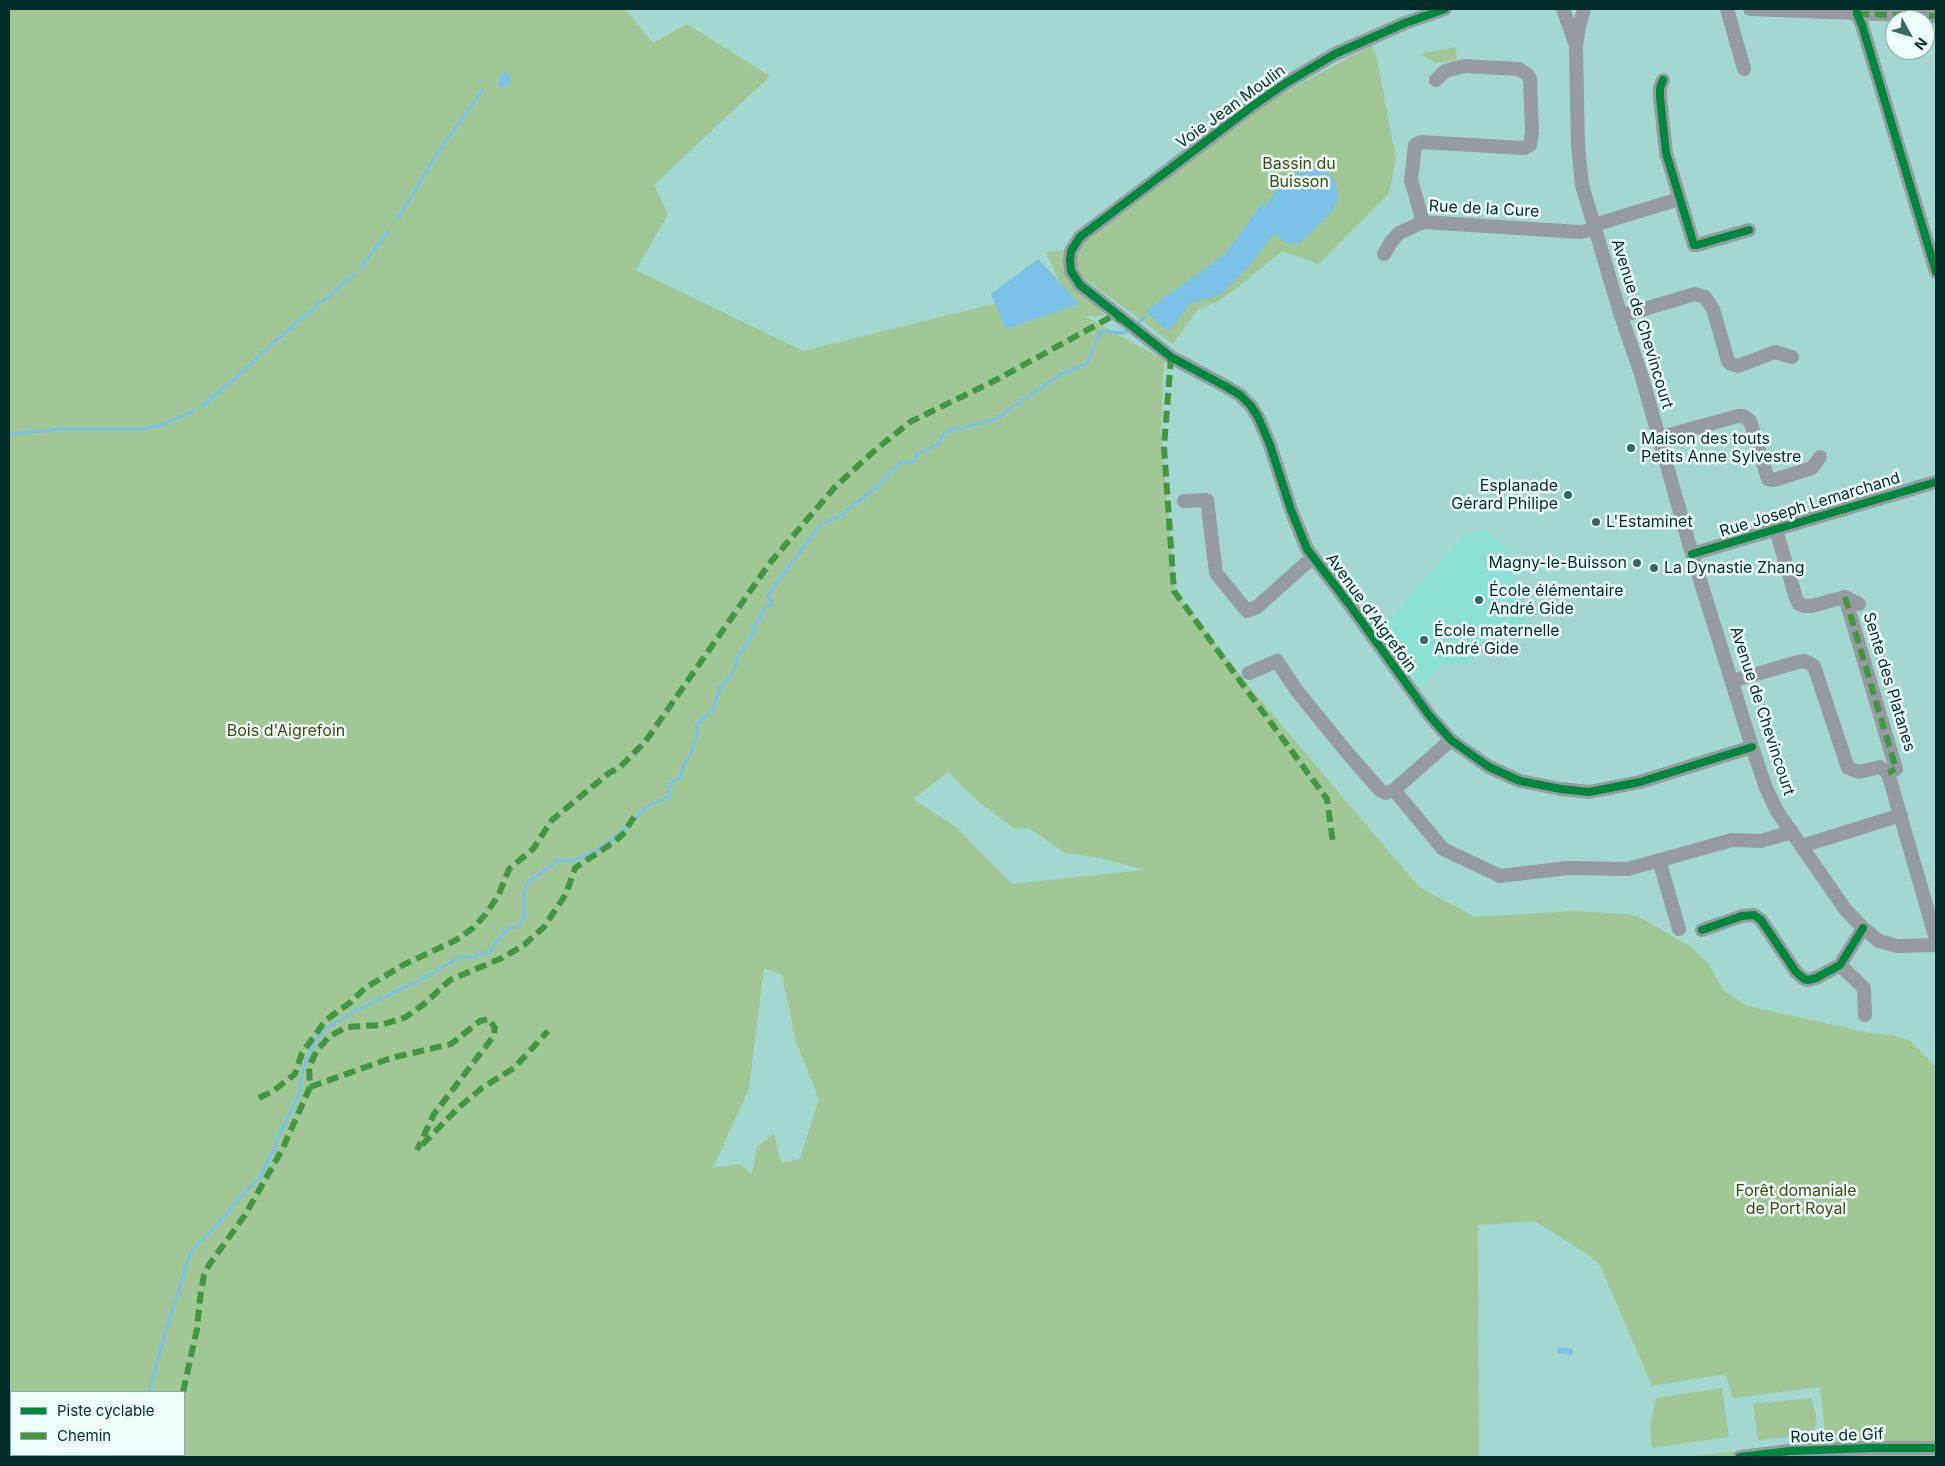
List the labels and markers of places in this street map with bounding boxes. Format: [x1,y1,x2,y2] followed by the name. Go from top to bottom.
[1641,429,1801,467] place label: Maison des touts Petits Anne Sylvestre
[1625,442,1637,454] marker: Maison des touts Petits Anne Sylvestre
[1451,476,1558,514] place label: Esplanade Gérard Philipe
[1562,489,1574,501] marker: Esplanade Gérard Philipe
[1606,512,1693,532] place label: L'Estaminet
[1590,516,1602,528] marker: L'Estaminet
[1489,553,1627,573] place label: Magny-le-Buisson
[1631,557,1643,569] marker: Magny-le-Buisson
[1664,558,1805,578] place label: La Dynastie Zhang
[1648,562,1660,574] marker: La Dynastie Zhang
[1489,581,1624,619] place label: École élémentaire André Gide
[1473,594,1485,606] marker: École élémentaire André Gide
[1434,621,1560,659] place label: École maternelle André Gide
[1418,634,1430,646] marker: École maternelle André Gide

